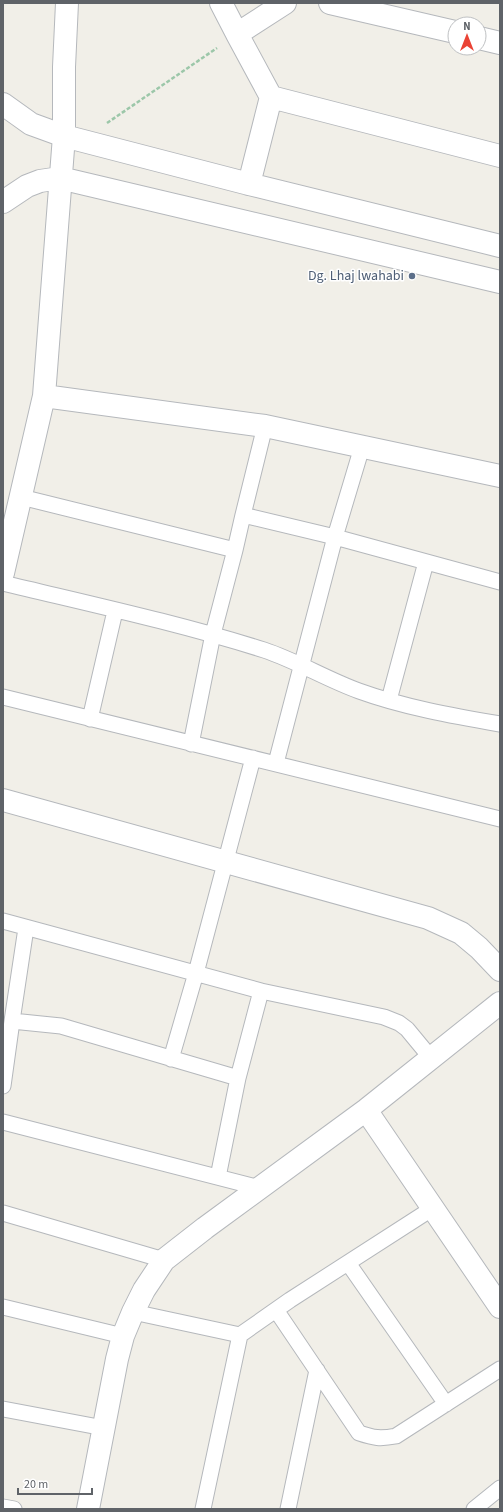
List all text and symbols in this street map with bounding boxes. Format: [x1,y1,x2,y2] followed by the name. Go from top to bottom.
[447,16,487,56] north arrow
[463,19,471,34] text: N
[308,266,404,286] place label: Dg. Lhaj lwahabi
[407,271,417,281] marker: Dg. Lhaj lwahabi
[18,1470,92,1496] scale bar
[24,1476,48,1493] text: 20 m

